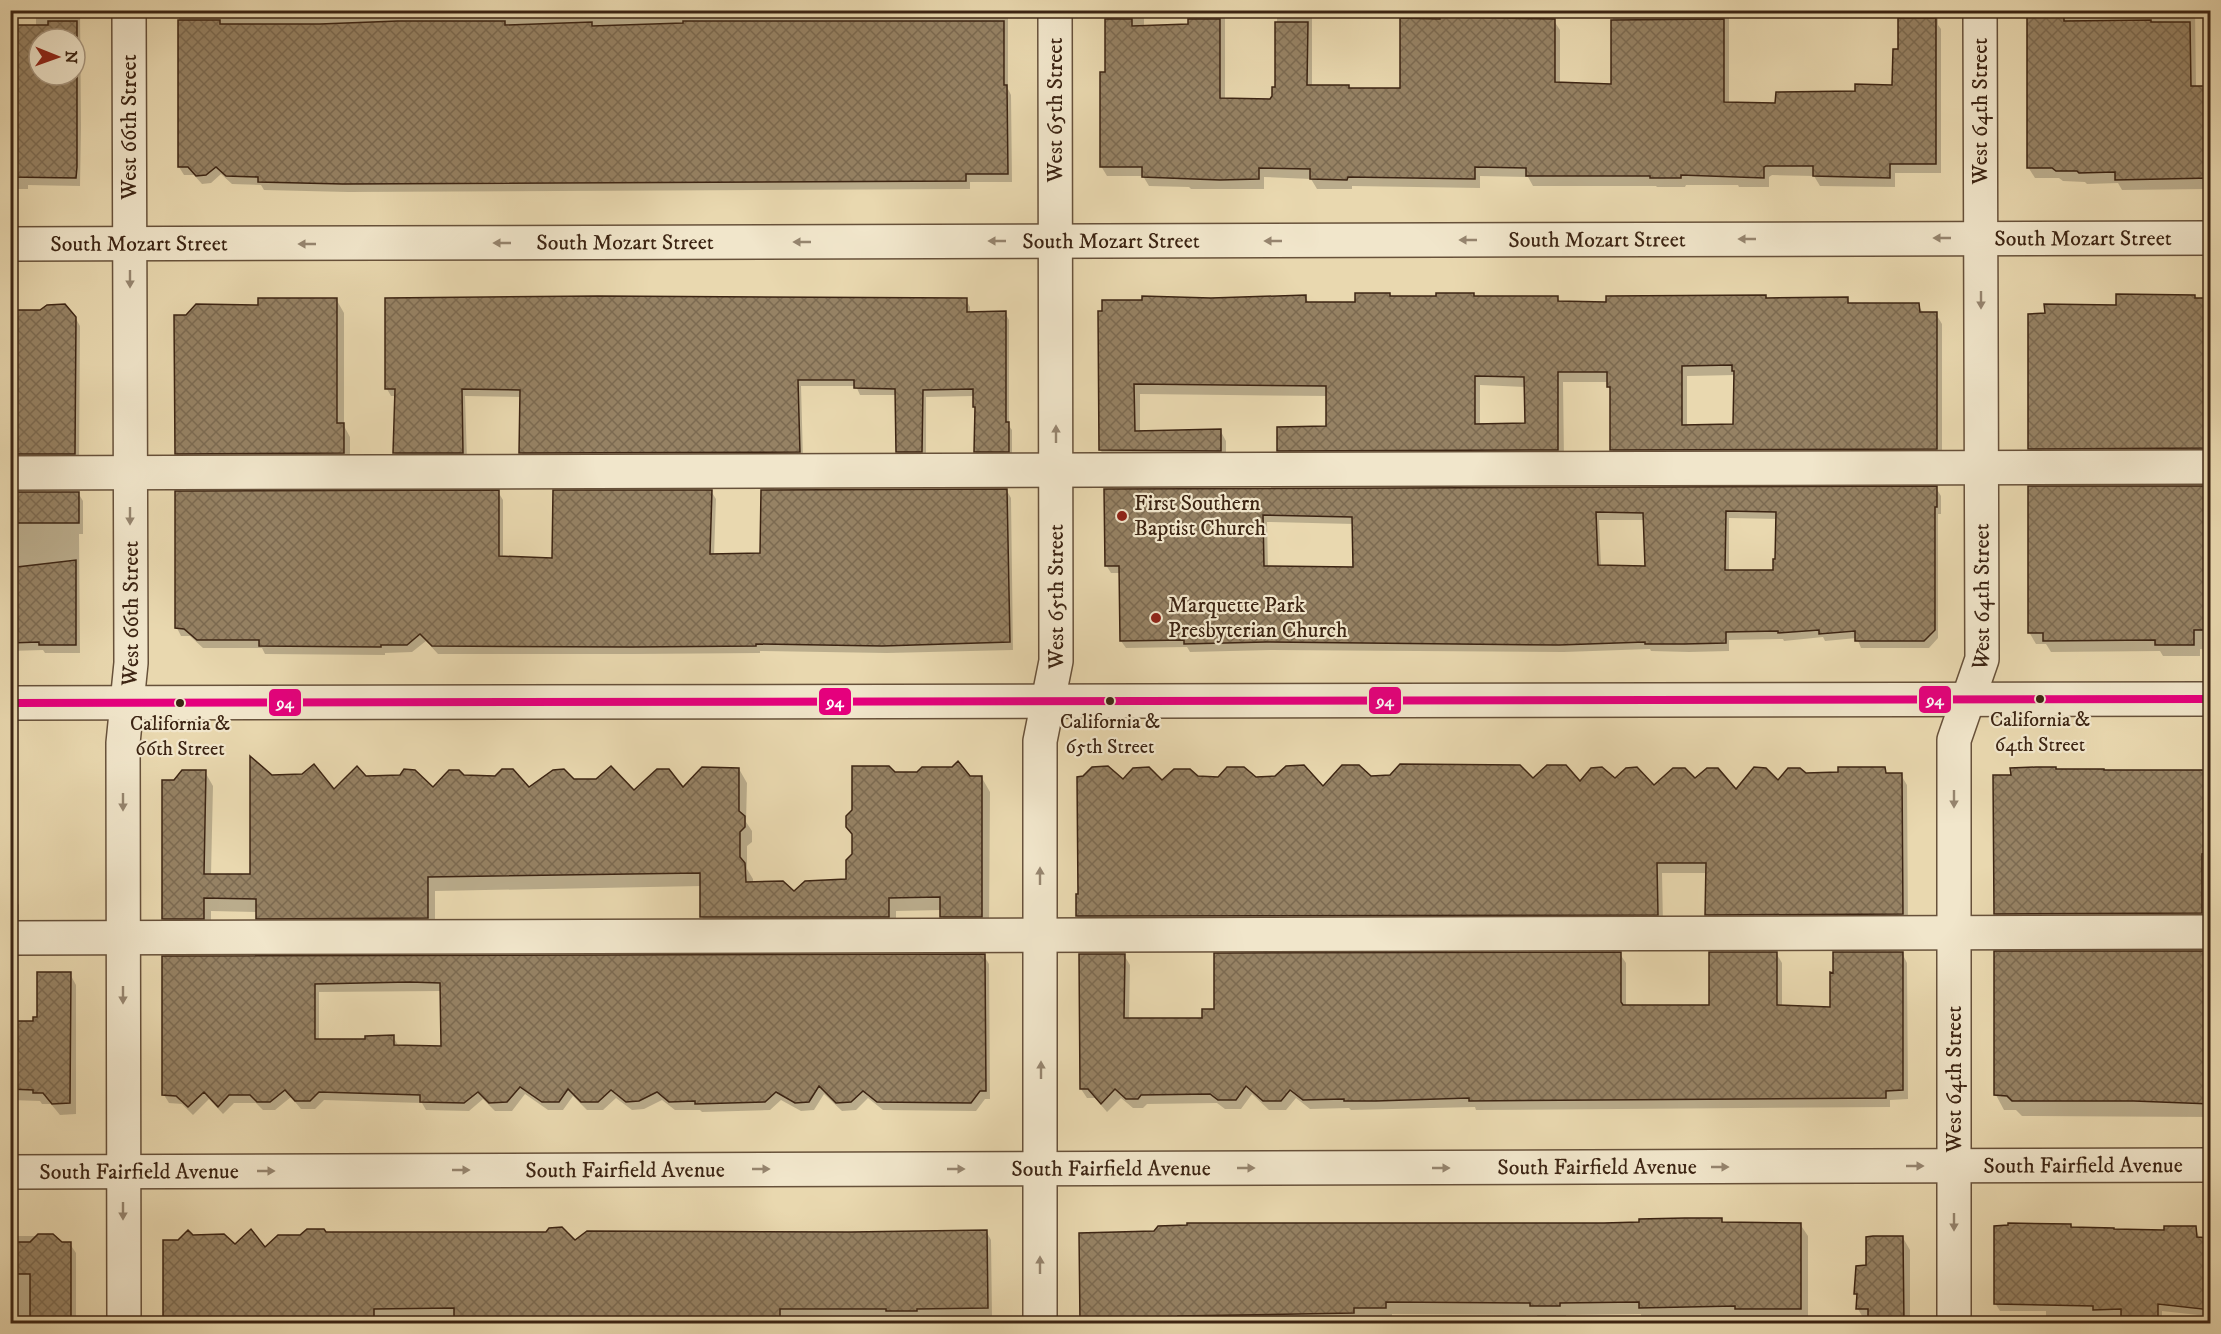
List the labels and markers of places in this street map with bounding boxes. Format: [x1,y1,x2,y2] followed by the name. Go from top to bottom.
[1134,490,1266,542] place label: First Southern Baptist Church
[1115,509,1129,523] marker: First Southern Baptist Church
[1168,592,1348,644] place label: Marquette Park Presbyterian Church
[1149,611,1163,625] marker: Marquette Park Presbyterian Church
[2034,693,2046,705] marker: California & 64th Street
[1104,695,1116,707] marker: California & 65th Street
[174,697,186,709] marker: California & 66th Street
[1990,708,2090,758] place label: California & 64th Street
[1060,710,1160,760] place label: California & 65th Street
[130,712,230,762] place label: California & 66th Street

